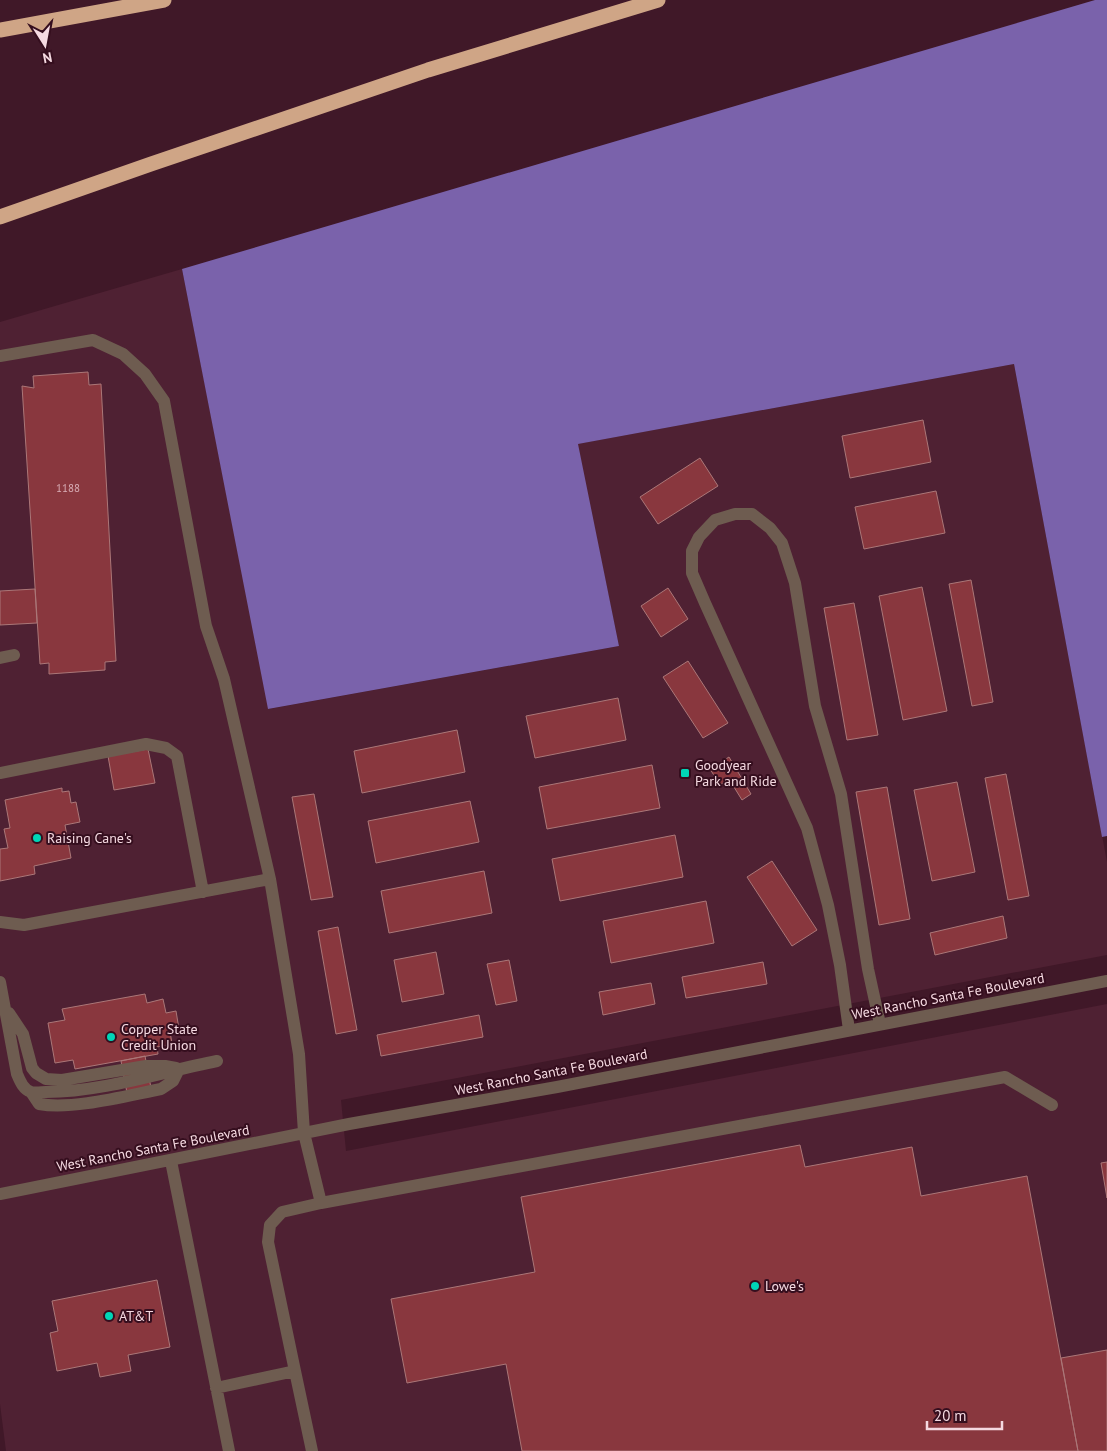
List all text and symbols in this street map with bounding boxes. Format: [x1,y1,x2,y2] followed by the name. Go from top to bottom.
[20,20,70,70] north arrow
[41,48,54,67] text: N
[56,481,80,495] house number: 1188
[695,756,777,790] place label: Goodyear Park and Ride
[679,767,691,779] marker: Goodyear Park and Ride
[47,829,132,847] place label: Raising Cane's
[31,832,43,844] marker: Raising Cane's
[850,968,1046,1024] street label: West Rancho Santa Fe Boulevard
[121,1020,198,1054] place label: Copper State Credit Union
[105,1031,117,1043] marker: Copper State Credit Union
[453,1044,649,1100] street label: West Rancho Santa Fe Boulevard
[55,1120,251,1176] street label: West Rancho Santa Fe Boulevard
[765,1277,804,1295] place label: Lowe's
[749,1280,761,1292] marker: Lowe's
[119,1307,153,1325] place label: AT&T
[103,1310,115,1322] marker: AT&T
[927,1398,1002,1430] scale bar
[934,1406,967,1425] text: 20 m

